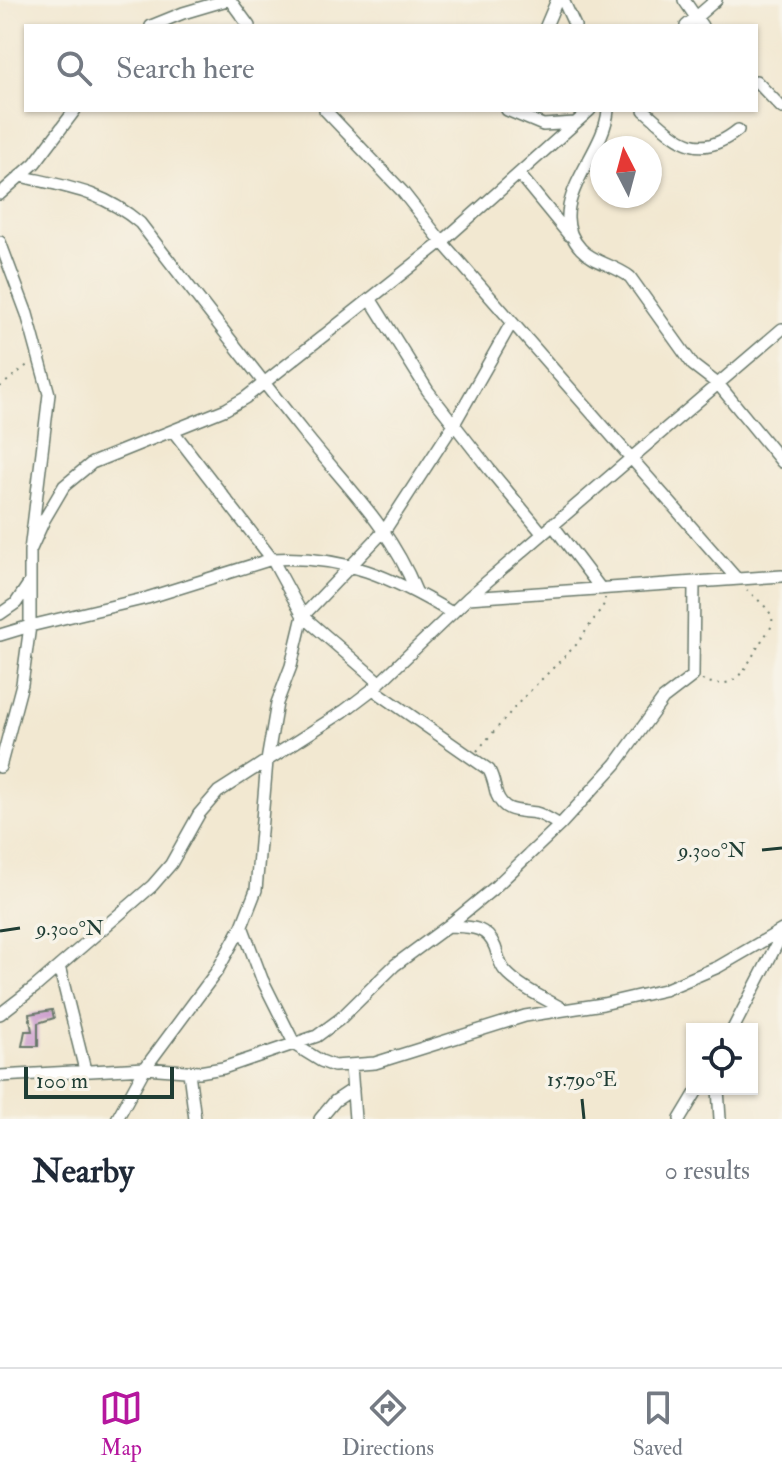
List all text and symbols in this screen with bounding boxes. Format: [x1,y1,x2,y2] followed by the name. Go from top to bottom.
[24,24,758,112] search box
[52,46,96,90] icon: search
[116,50,255,87] text: Search here
[590,136,662,208] north arrow
[676,838,746,863] text: 9.300°N
[34,916,104,941] text: 9.300°N
[686,1023,758,1095] map controls
[686,1023,758,1095] button: locate
[24,1063,174,1099] scale bar
[36,1067,88,1095] text: 100 m
[547,1067,617,1092] text: 15.790°E
[32,1150,134,1193] text: Nearby
[665,1155,750,1187] text: 0 results
[99,1386,143,1462] tab: Map
[342,1386,434,1462] tab: Directions
[633,1386,683,1462] tab: Saved

